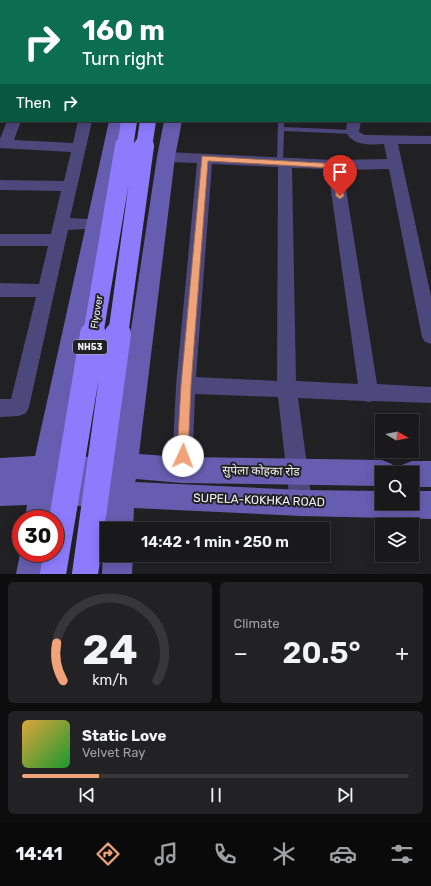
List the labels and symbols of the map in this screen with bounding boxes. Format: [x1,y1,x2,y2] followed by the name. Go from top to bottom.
[323,155,357,196] pin
[88,294,106,330] street label: Flyover
[73,340,107,354] road number: NH53
[375,414,419,458] north arrow
[162,435,204,477] position arrow
[222,462,300,480] street label: सुपेला कोहका रोड
[193,491,325,509] street label: SUPELA-KOKHKA ROAD
[12,510,64,562] speed limit sign: 30

